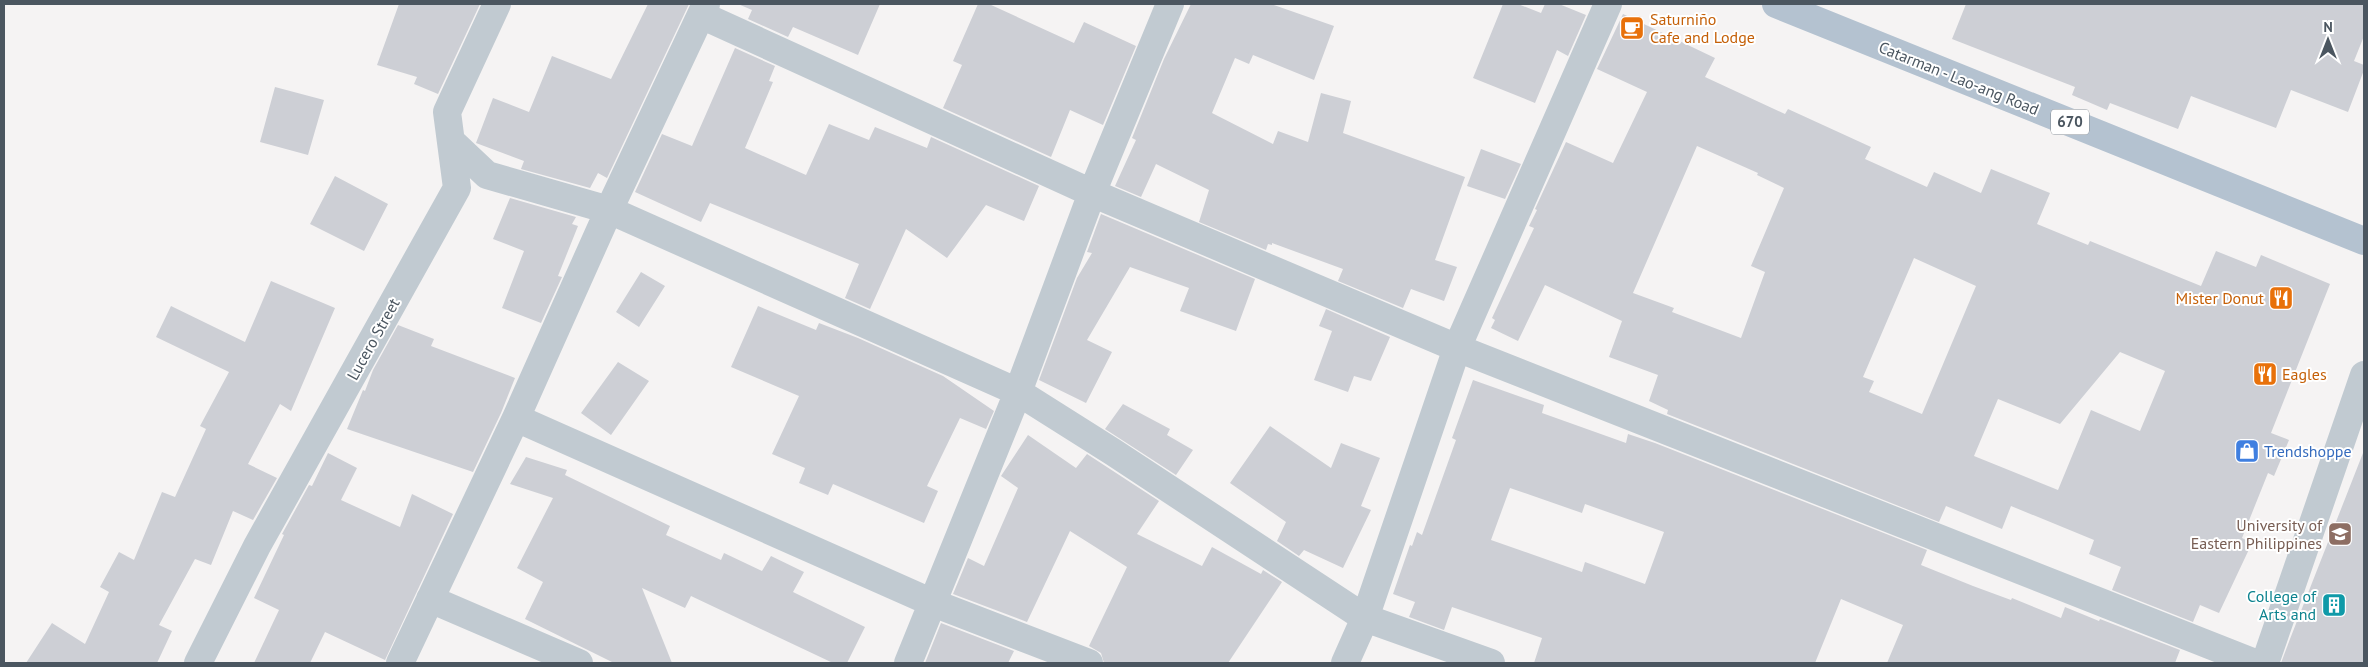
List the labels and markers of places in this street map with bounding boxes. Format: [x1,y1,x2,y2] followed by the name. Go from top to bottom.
[1650,9,1755,47] place label: Saturniño Cafe and Lodge
[1619,15,1645,41] cafe icon: Saturniño Cafe and Lodge
[2268,285,2294,311] restaurant icon: Mister Donut
[2175,288,2265,308] place label: Mister Donut
[2252,361,2278,387] restaurant icon: Eagles
[2282,364,2327,384] place label: Eagles
[2234,438,2260,464] shop icon: Trendshoppe
[2264,441,2352,461] place label: Trendshoppe
[2191,515,2323,553] place label: University of Eastern Philippines
[2327,521,2353,547] school or university icon: University of Eastern Philippines
[2247,586,2317,624] place label: College of Arts and
[2321,592,2347,618] building icon: College of Arts and

